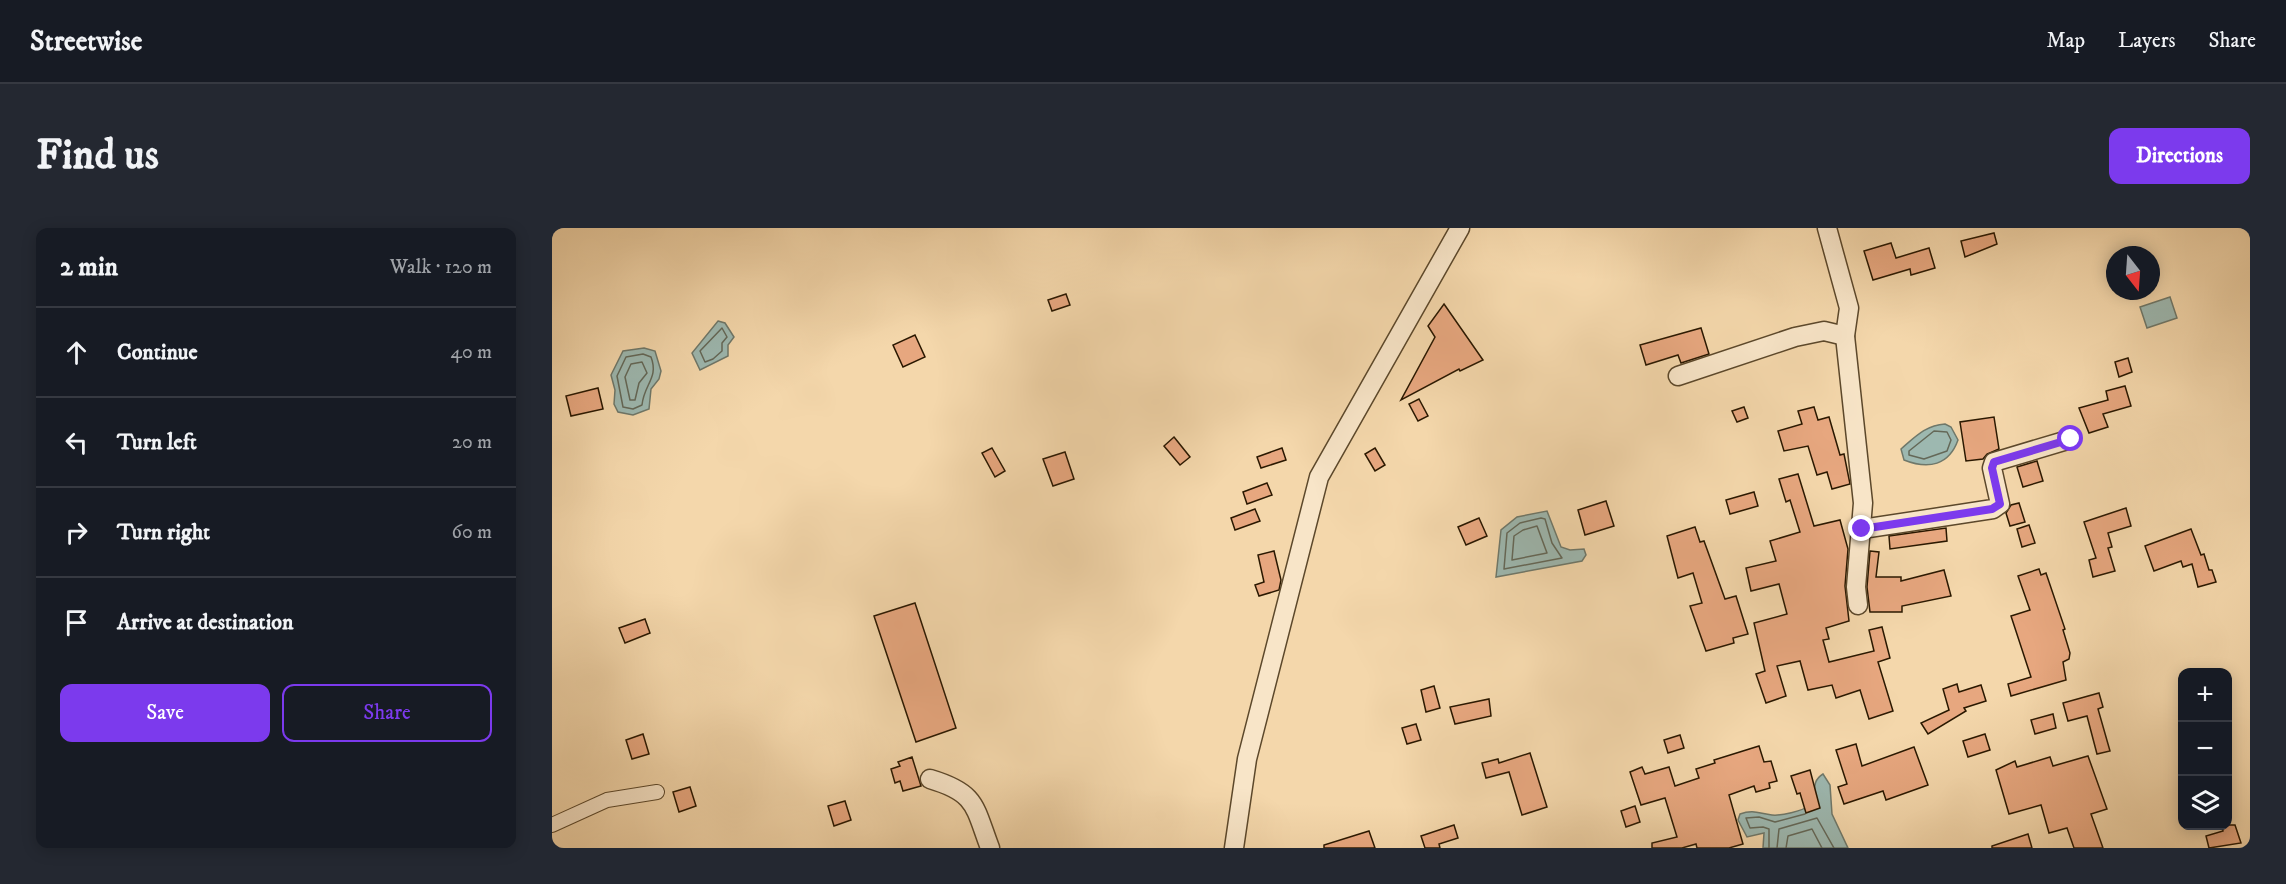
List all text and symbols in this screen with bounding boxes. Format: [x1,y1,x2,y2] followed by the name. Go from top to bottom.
[30,24,142,59] text: Streetwise
[2046,28,2085,54] text: Map
[2118,28,2176,54] text: Layers
[2209,28,2256,54] text: Share
[2109,128,2250,184] button: Directions
[36,130,159,182] text: Find us
[2106,246,2160,300] north arrow
[60,251,118,284] text: 2 min
[390,255,492,280] text: Walk · 120 m
[60,336,93,369] icon: ahead
[117,339,198,366] text: Continue
[450,340,492,365] text: 40 m
[2057,425,2083,451] route start
[60,426,93,459] icon: left
[117,429,197,456] text: Turn left
[452,430,492,455] text: 20 m
[1848,515,1874,541] route end
[60,516,93,549] icon: right
[117,519,210,546] text: Turn right
[452,520,492,545] text: 60 m
[60,606,93,639] icon: arrive
[117,609,294,636] text: Arrive at destination
[2178,668,2232,830] map controls
[2178,668,2232,722] button: +
[60,684,270,742] button: Save
[282,684,492,742] button: Share
[2178,722,2232,776] button: −
[2178,776,2232,830] button: layers

